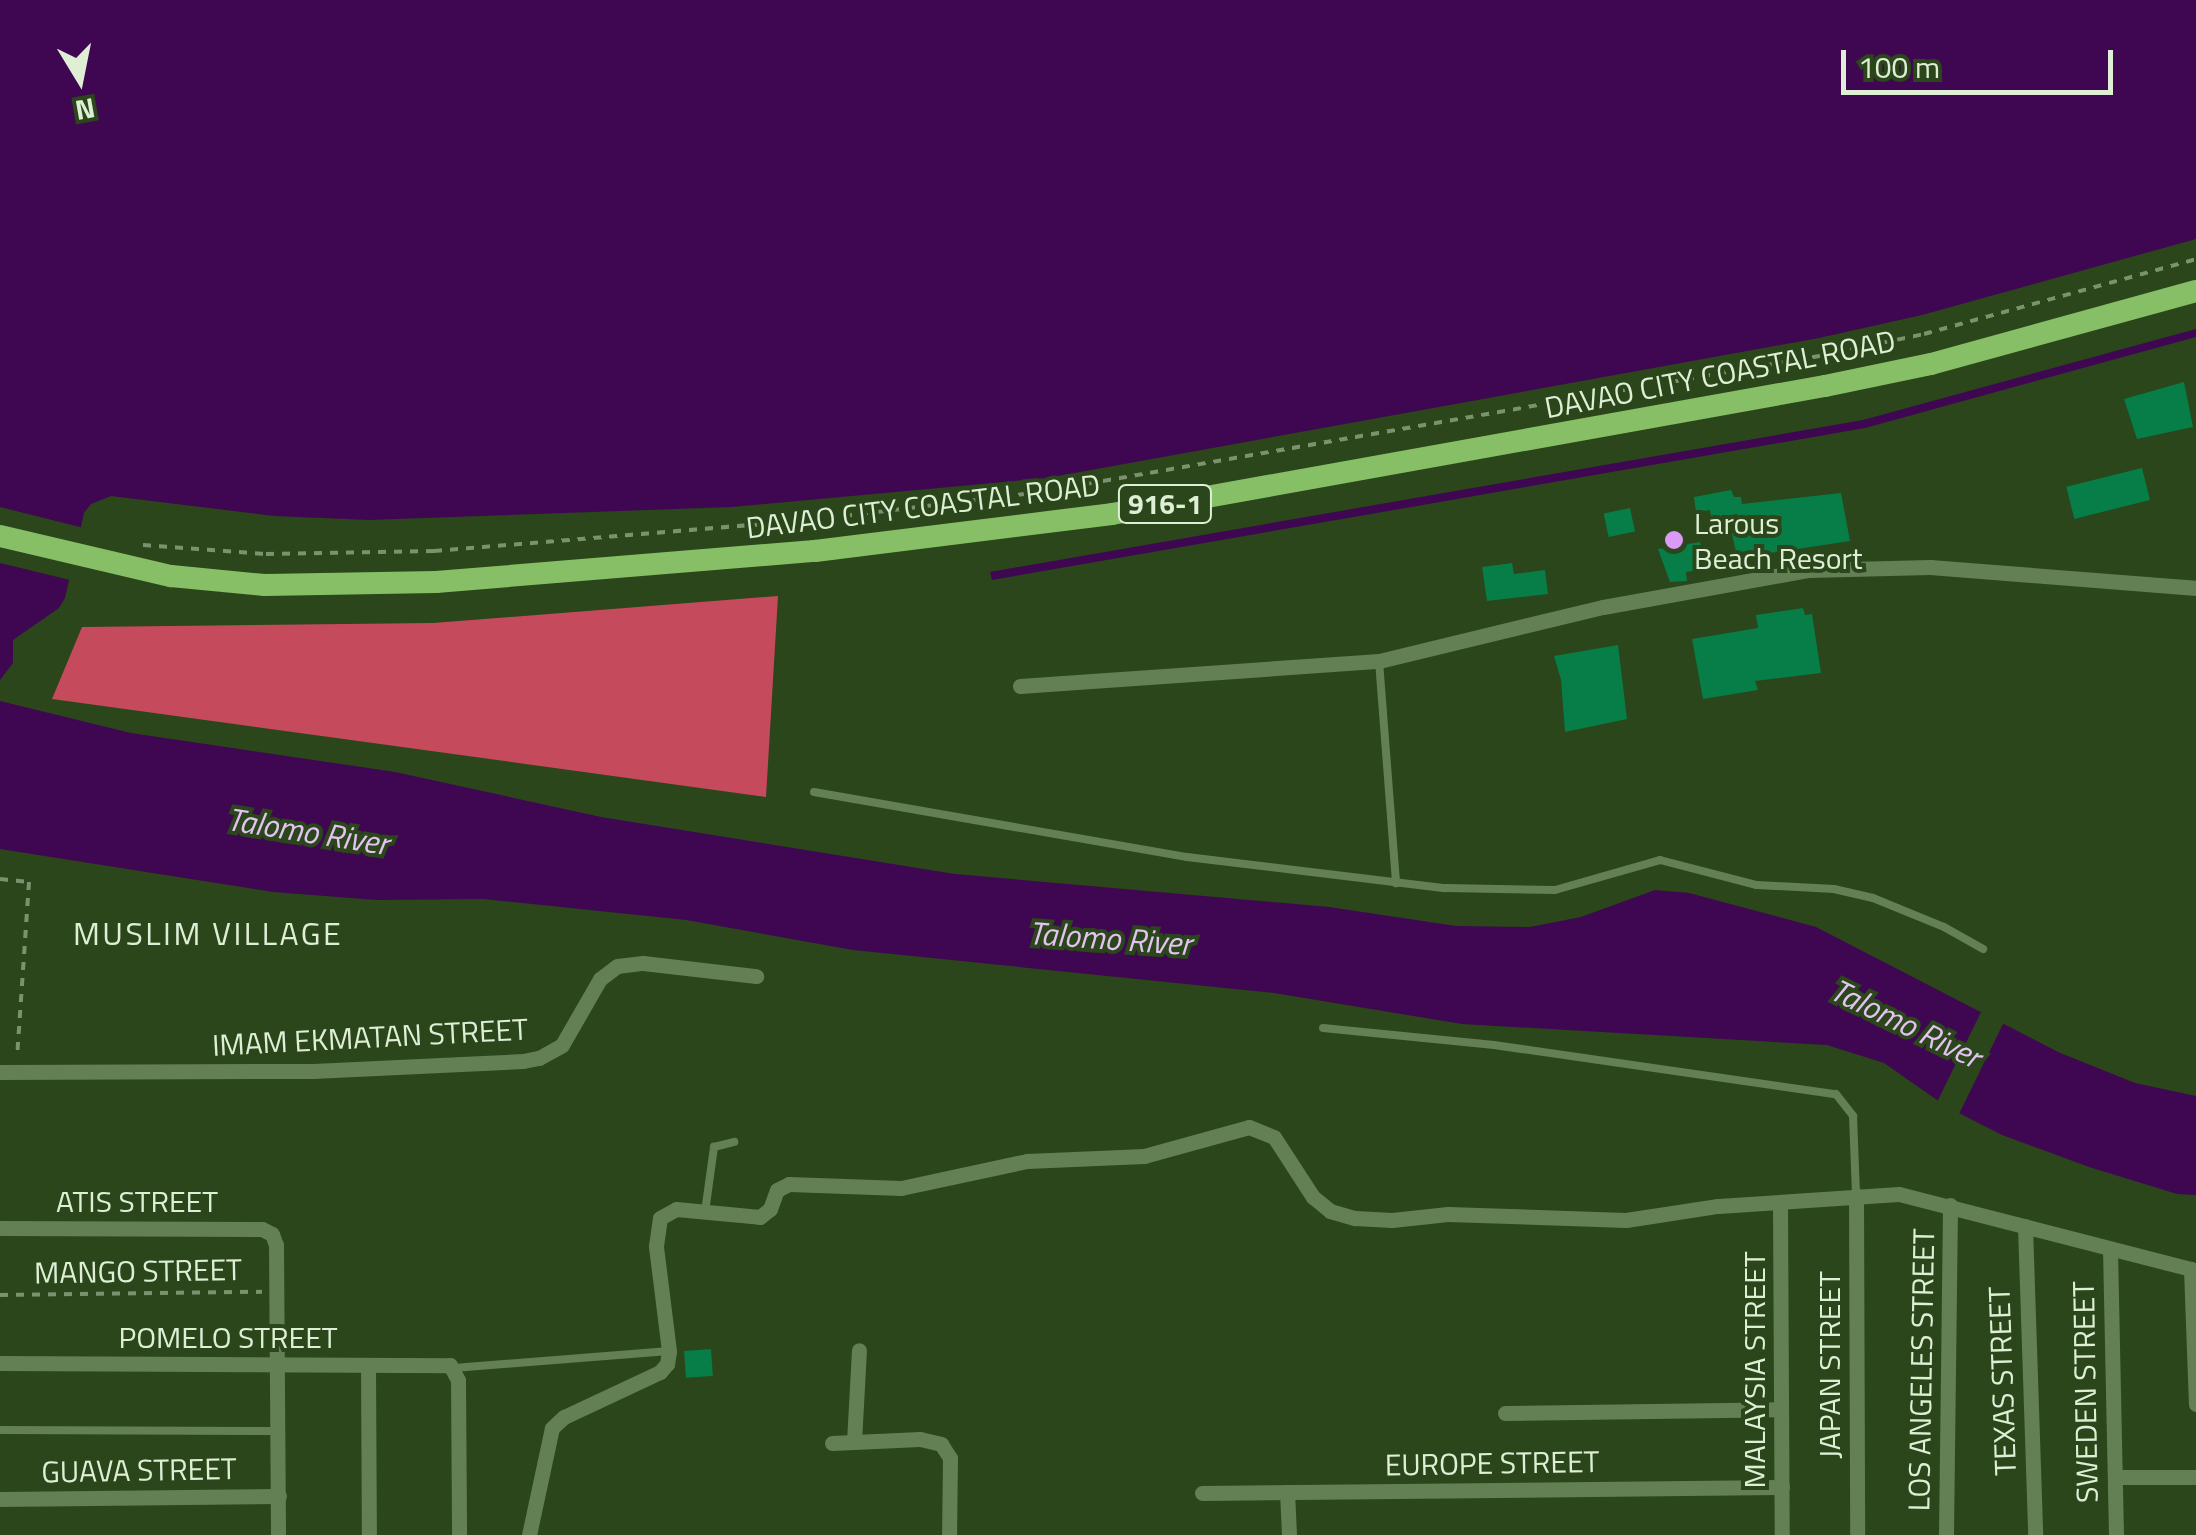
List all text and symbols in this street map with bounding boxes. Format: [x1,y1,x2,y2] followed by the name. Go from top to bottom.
[30,30,130,130] north arrow
[1846,30,2118,92] scale bar
[1858,44,1940,90] text: 100 m
[72,87,99,133] text: N
[1542,322,1898,426] street label: DAVAO CITY COASTAL ROAD
[744,466,1102,546] street label: DAVAO CITY COASTAL ROAD
[1118,481,1212,527] road number: 916-1
[1694,505,1863,576] place label: Larous Beach Resort
[1663,529,1685,551] marker: Larous Beach Resort
[225,799,391,863] water label: Talomo River
[1028,913,1192,963] water label: Talomo River
[73,914,343,952] district label: MUSLIM VILLAGE
[1825,970,1987,1076] water label: Talomo River
[211,1011,529,1063] street label: IMAM EKMATAN STREET
[56,1183,218,1219] street label: ATIS STREET
[1901,1228,1941,1512] street label: LOS ANGELES STREET
[34,1251,242,1291] street label: MANGO STREET
[1736,1251,1772,1489] street label: MALAYSIA STREET
[1811,1271,1847,1459] street label: JAPAN STREET
[2065,1281,2105,1503] street label: SWEDEN STREET
[1981,1286,2023,1476] street label: TEXAS STREET
[118,1319,338,1355] street label: POMELO STREET
[1384,1443,1600,1483] street label: EUROPE STREET
[41,1450,237,1490] street label: GUAVA STREET

